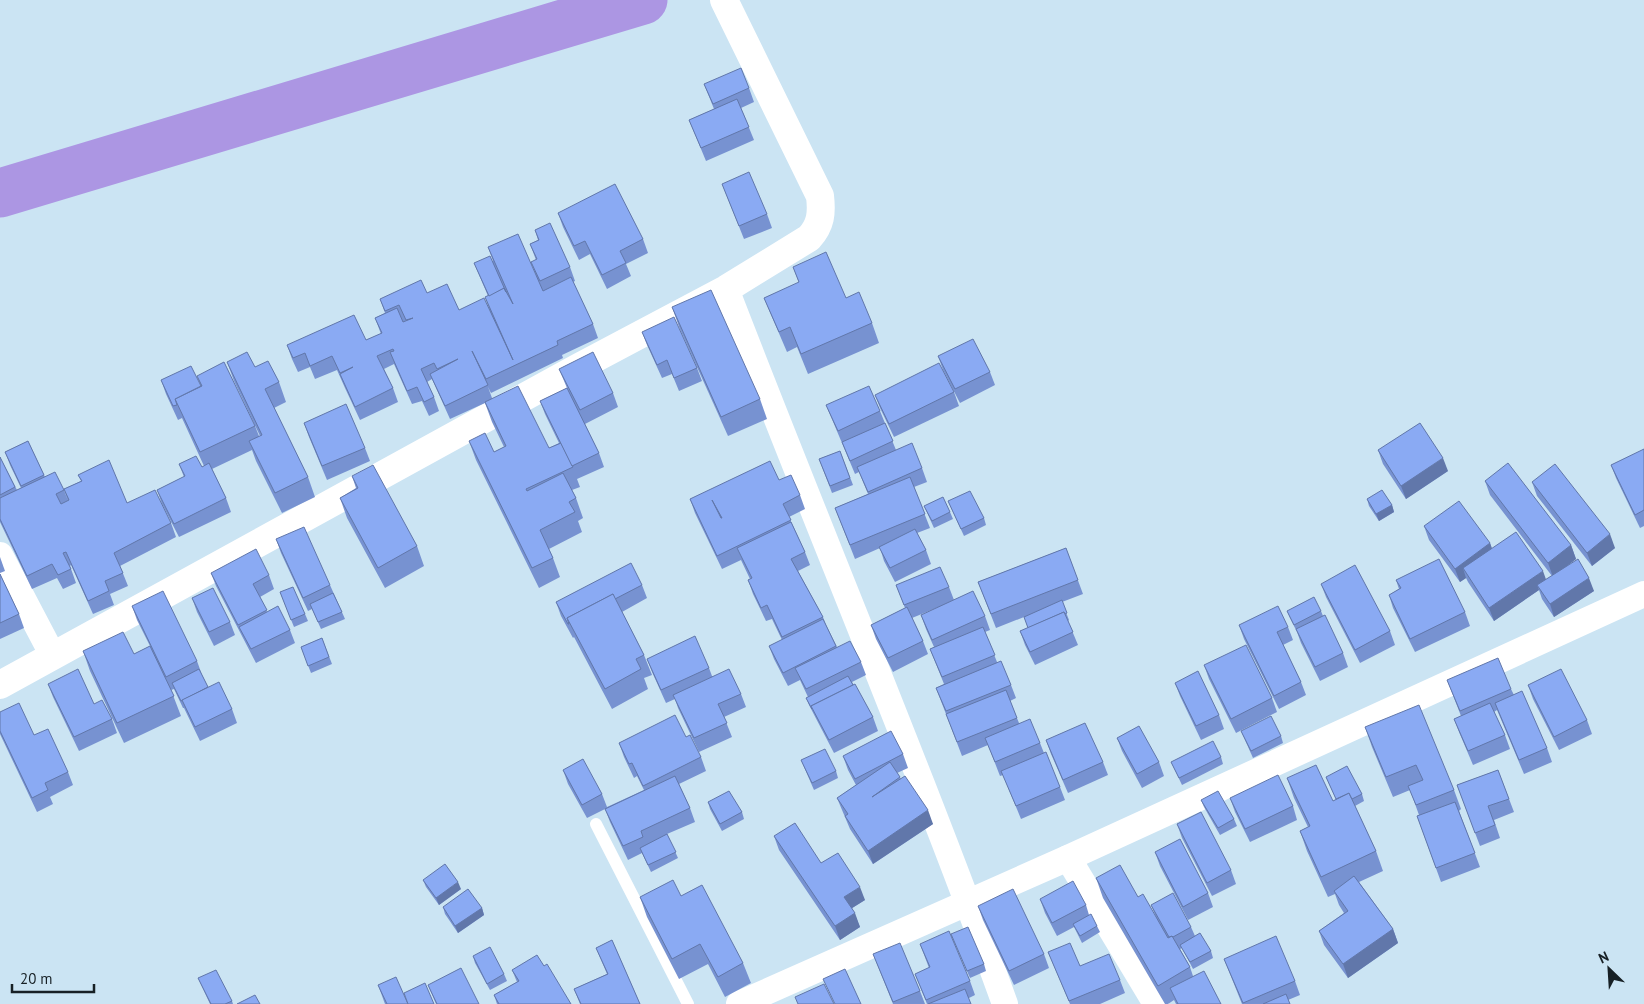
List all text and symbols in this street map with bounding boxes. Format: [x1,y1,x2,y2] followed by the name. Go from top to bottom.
[1584,944,1634,994] north arrow
[1596,947,1611,967] text: N
[12,962,95,994] scale bar
[20,969,53,988] text: 20 m

